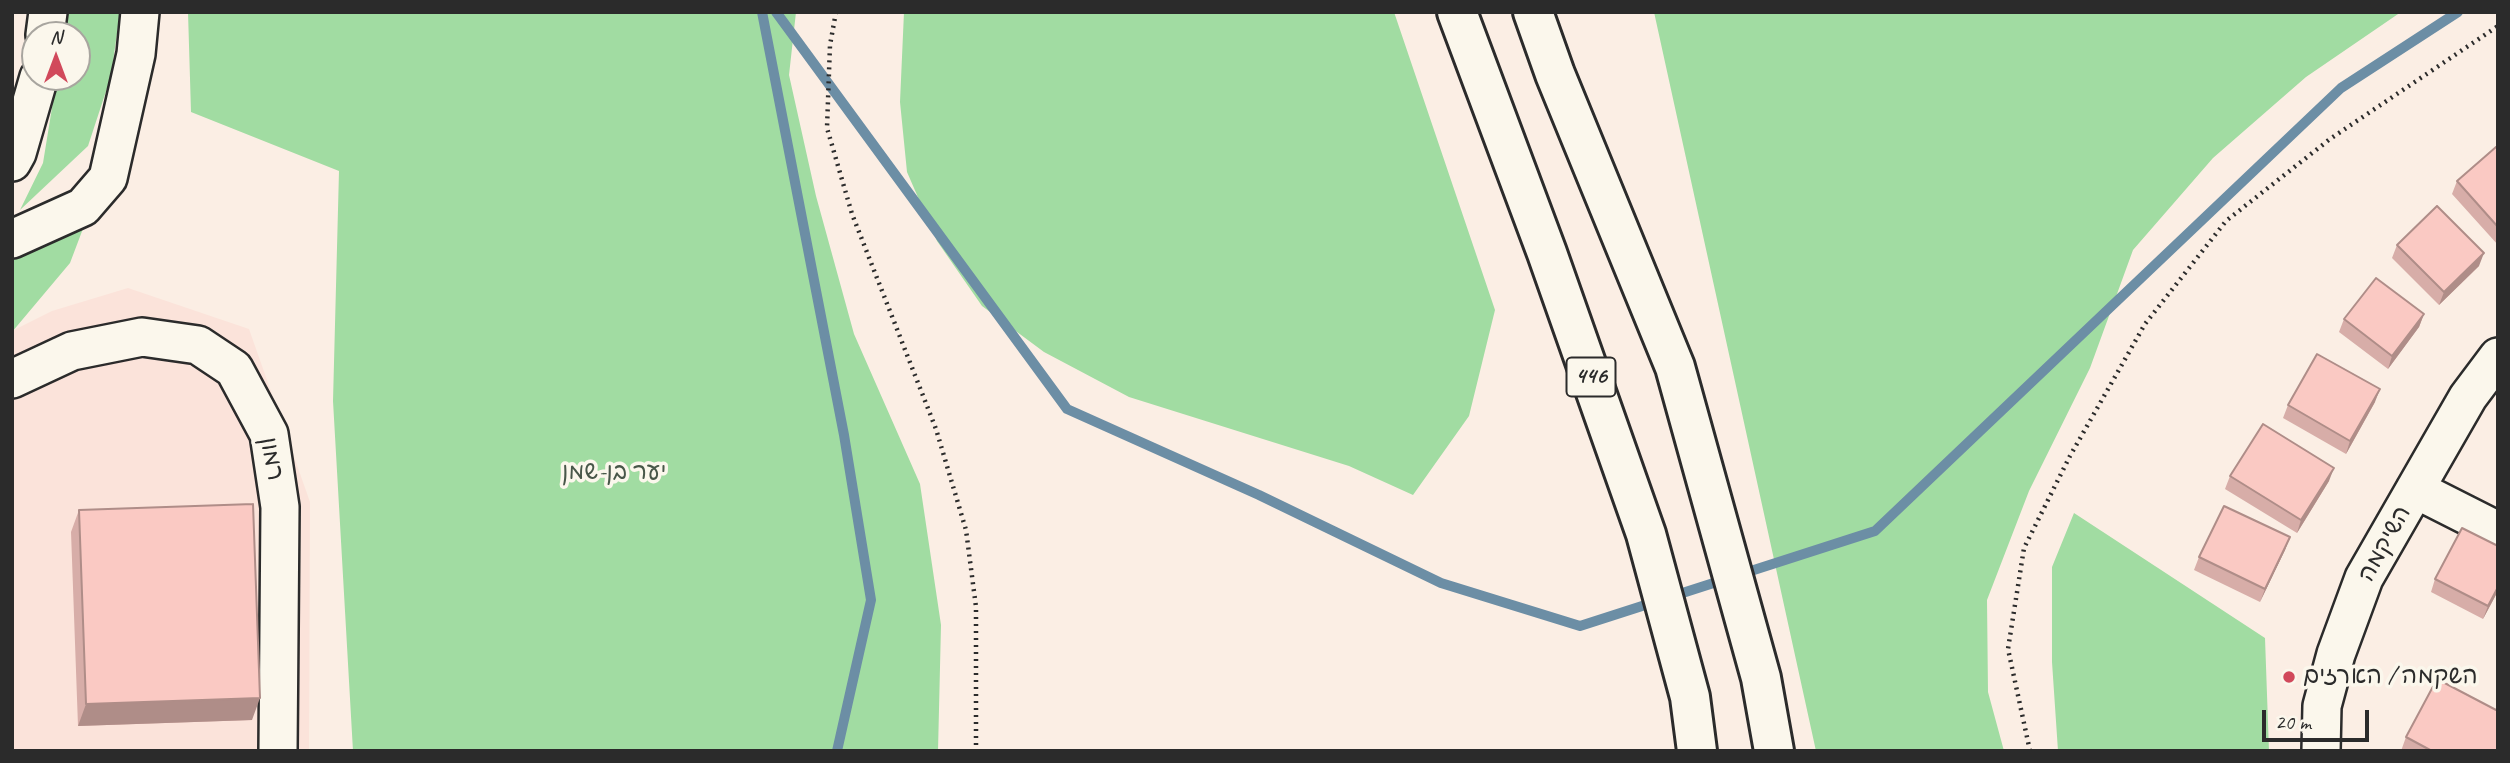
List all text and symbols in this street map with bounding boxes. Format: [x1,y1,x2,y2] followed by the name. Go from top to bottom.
[21,21,91,91] north arrow
[50,25,62,49] text: N
[1566,358,1616,396] road number: 446
[253,435,289,483] street label: רמון
[562,459,666,487] park label: יער בן-שמן
[2352,501,2418,587] street label: השיקמה
[2303,663,2478,691] place label: השקמה / הארזים
[2281,669,2297,685] marker: השקמה / הארזים
[2265,696,2372,740] scale bar
[2275,709,2311,735] text: 20 m

